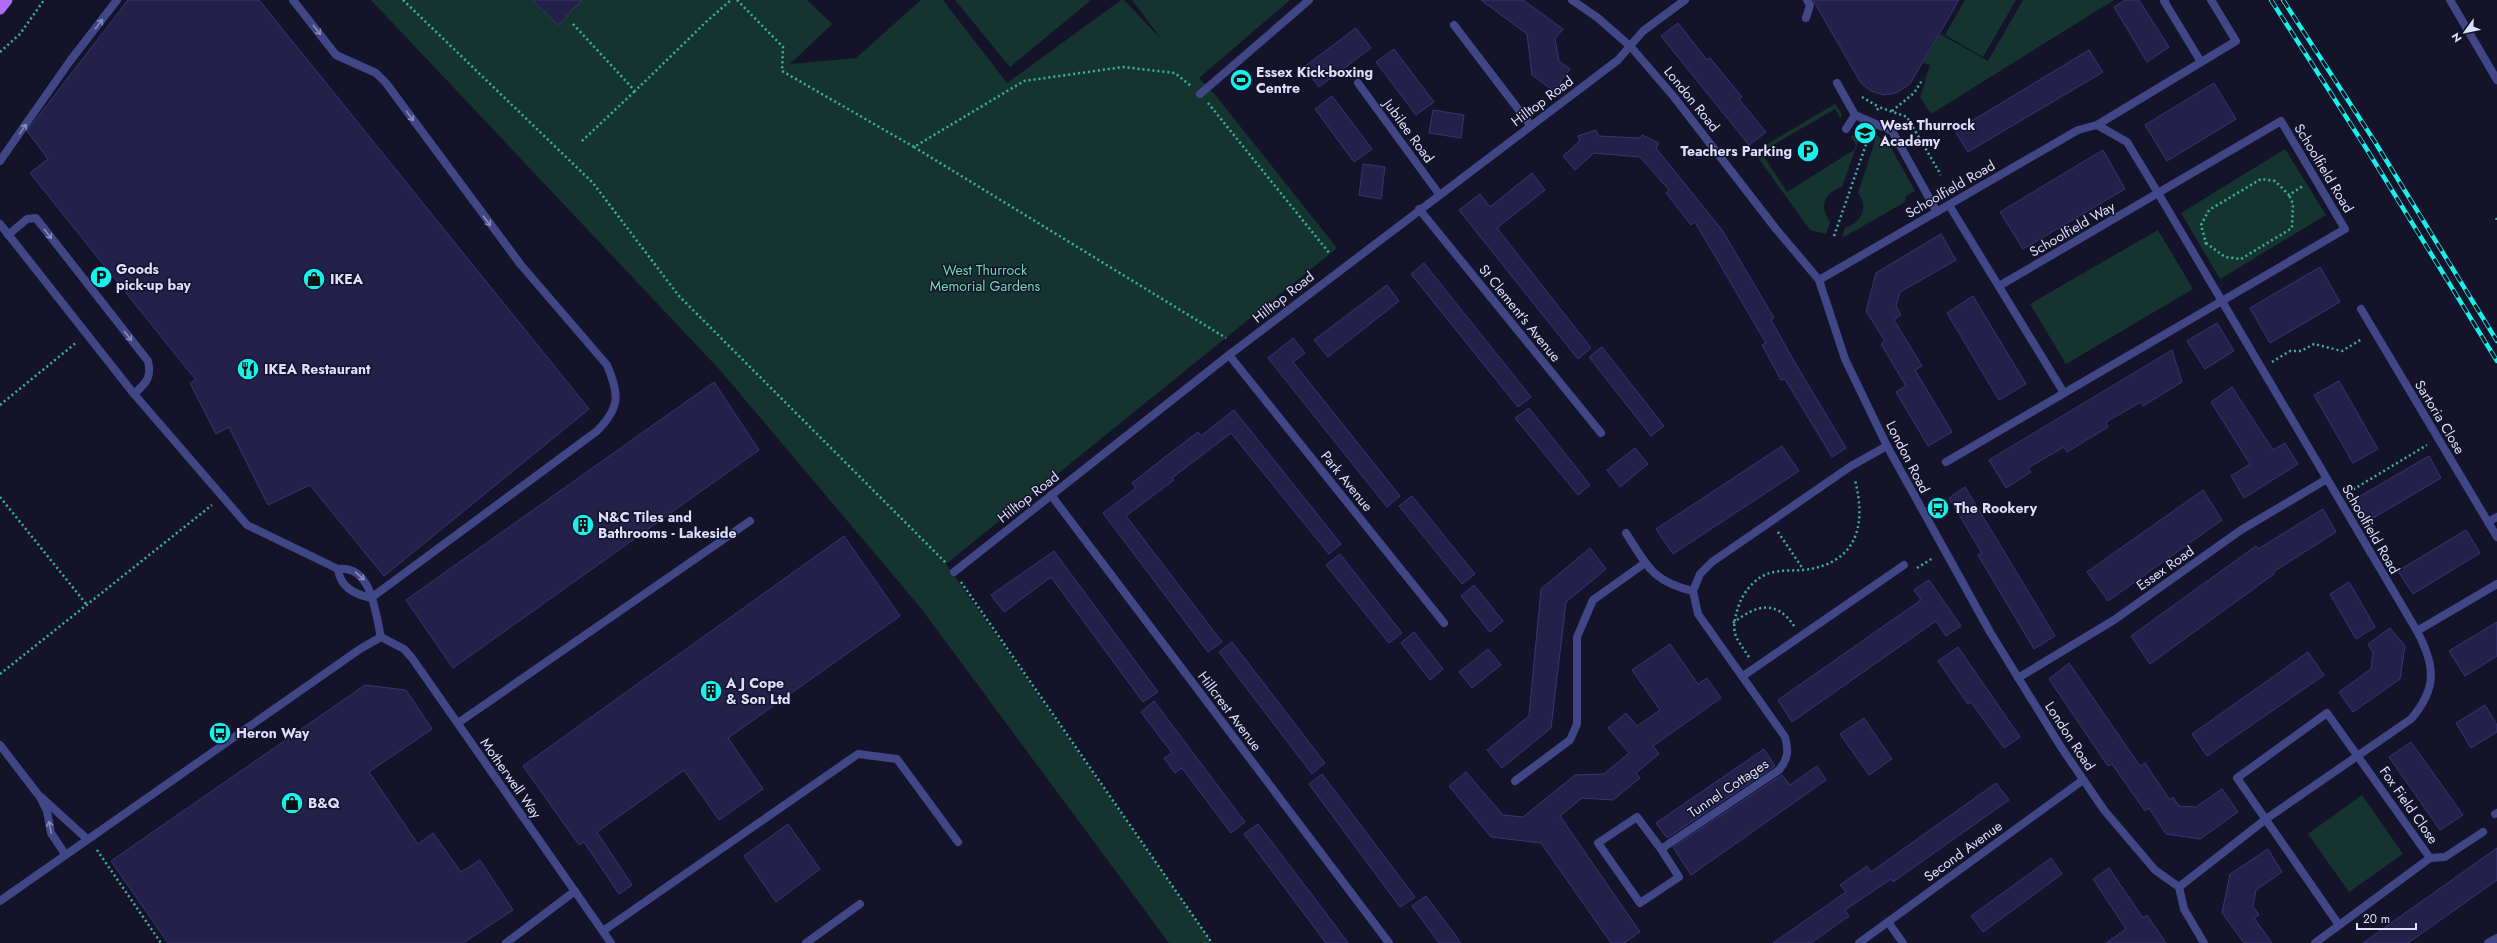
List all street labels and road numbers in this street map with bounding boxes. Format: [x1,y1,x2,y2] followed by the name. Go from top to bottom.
[1659,62,1725,136] street label: London Road
[1507,71,1577,131] street label: Hilltop Road
[1378,93,1439,167] street label: Jubilee Road
[2289,120,2359,216] street label: Schoolfield Road
[1901,155,1999,223] street label: Schoolfield Road
[2026,196,2119,262] street label: Schoolfield Way
[1474,260,1566,366] street label: St Clement's Avenue
[1248,266,1318,328] street label: Hilltop Road
[2410,376,2470,458] street label: Sartoria Close
[1881,417,1935,497] street label: London Road
[1316,446,1378,516] street label: Park Avenue
[993,466,1063,528] street label: Hilltop Road
[2337,480,2405,578] street label: Schoolfield Road
[2132,541,2198,595] street label: Essex Road
[1193,667,1267,755] street label: Hillcrest Avenue
[2040,698,2100,774] street label: London Road
[476,734,547,823] street label: Motherwell Way
[1684,753,1773,822] street label: Tunnel Cottages
[2375,762,2443,848] street label: Fox Field Close
[1920,816,2006,886] street label: Second Avenue

